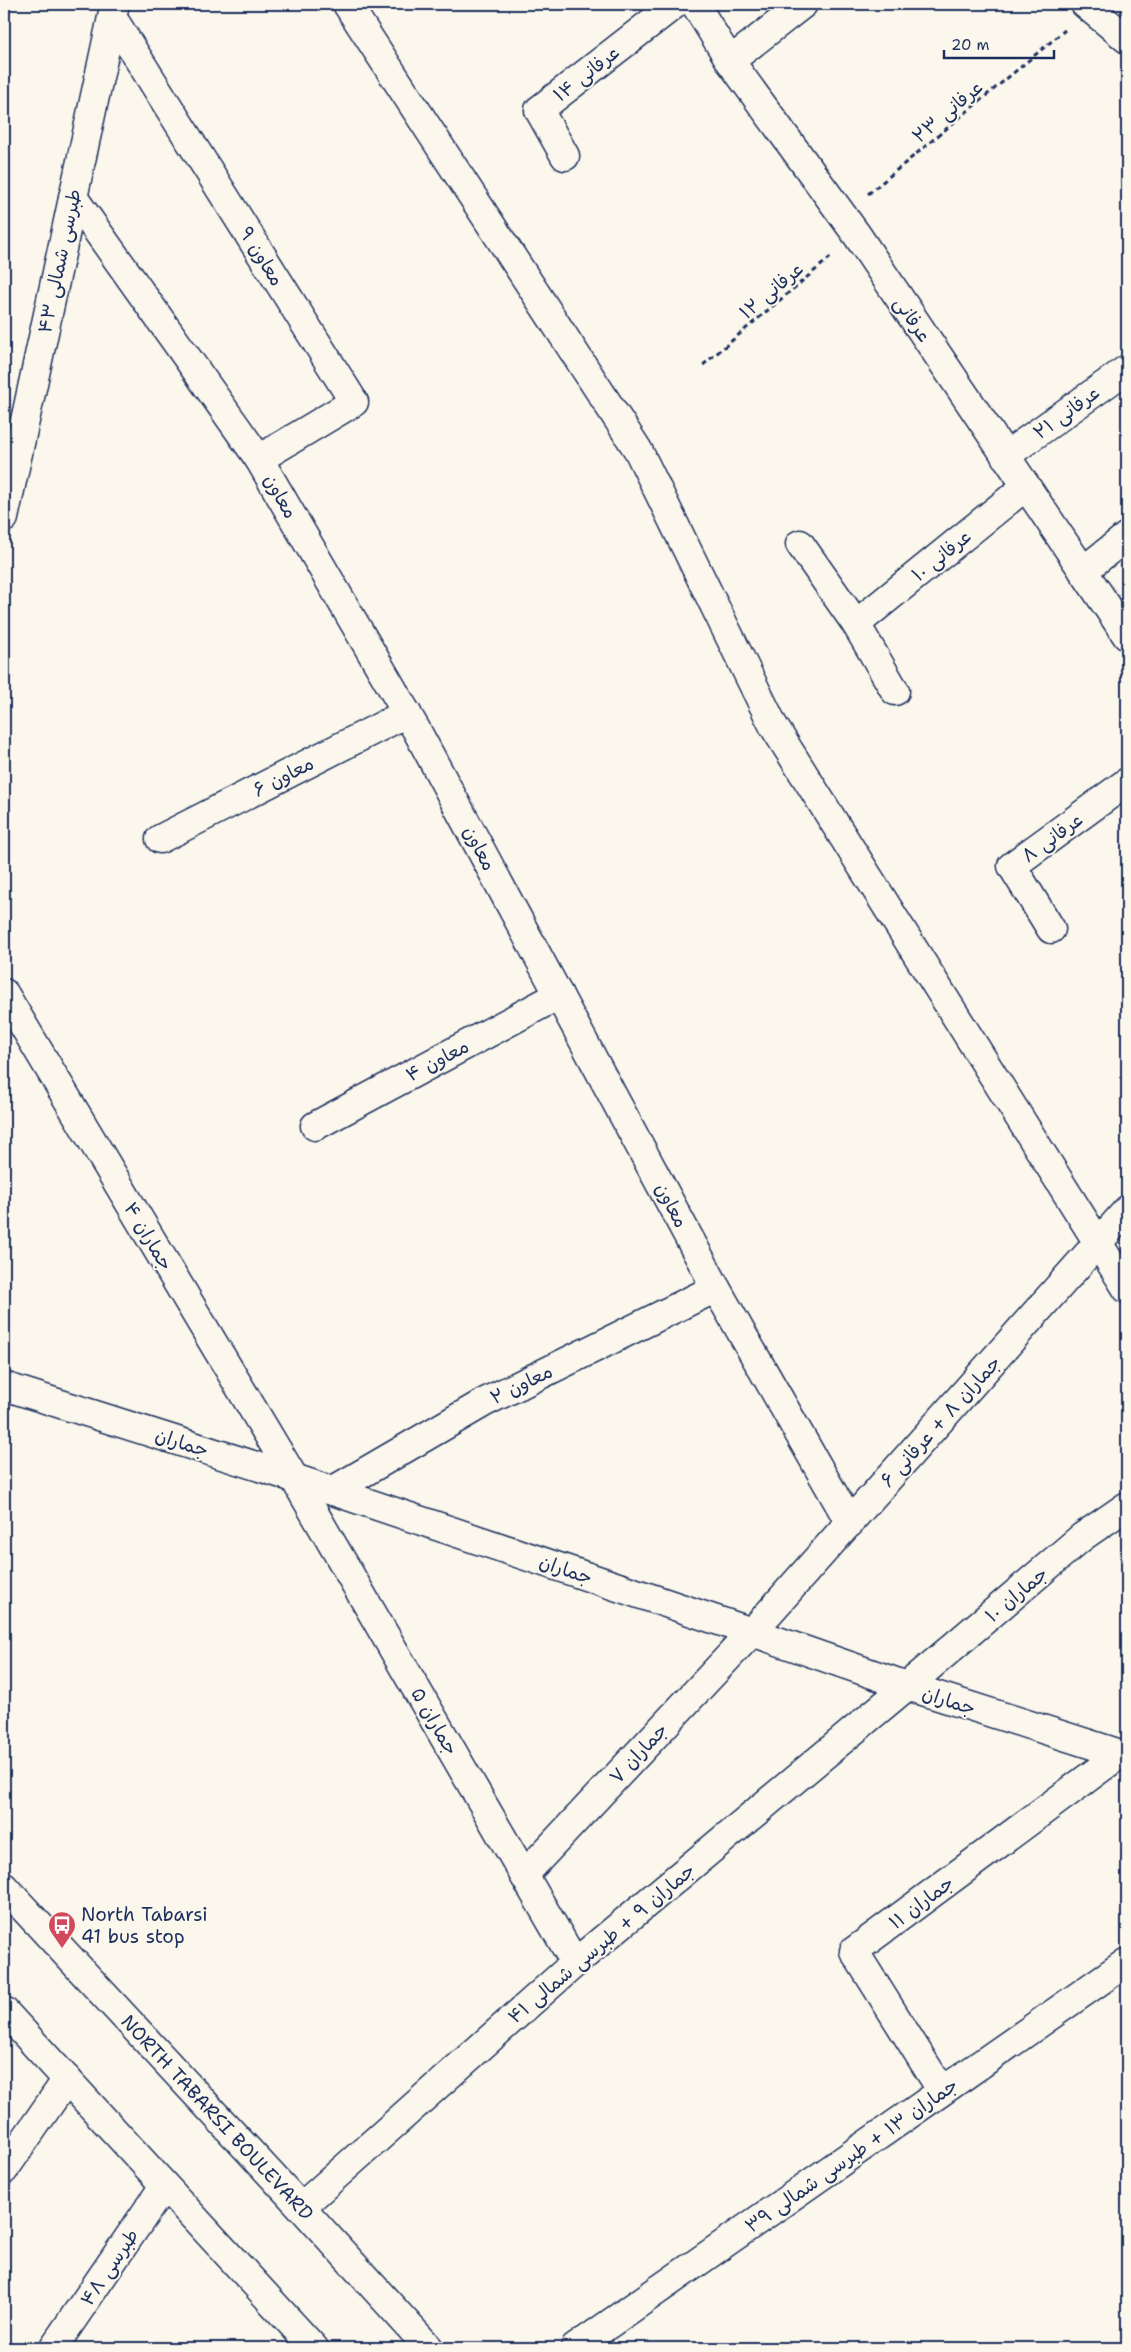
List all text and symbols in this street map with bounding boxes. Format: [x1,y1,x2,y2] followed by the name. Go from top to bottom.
[944,28,1054,60] scale bar
[951,35,990,55] text: 20 m
[548,40,625,107] street label: عرفانی ۱۴
[907,75,988,148] street label: عرفانی ۲۳
[32,187,87,335] street label: طبرسی شمالی ۴۳
[234,222,290,291] street label: معاون ۹
[734,256,809,324] street label: عرفانی ۱۲
[888,292,937,347] street label: عرفانی
[1028,380,1104,445] street label: عرفانی ۲۱
[258,470,303,523] street label: معاون
[906,524,976,587] street label: عرفانی ۱۰
[249,751,318,802] street label: معاون ۶
[1017,807,1088,868] street label: عرفانی ۸
[457,822,502,875] street label: معاون
[401,1033,473,1087] street label: معاون ۴
[649,1179,694,1232] street label: معاون
[118,1198,179,1275] street label: جماران ۴
[875,1350,1006,1492] street label: جماران ۸ + عرفانی ۶
[486,1359,557,1410] street label: معاون ۲
[152,1422,212,1463] street label: جماران
[536,1549,596,1590] street label: جماران
[980,1561,1053,1628] street label: جماران ۱۰
[919,1680,979,1721] street label: جماران
[405,1683,464,1760] street label: جماران ۵
[604,1718,673,1789] street label: جماران ۷
[502,1858,700,2029] street label: جماران ۹ + طبرسی شمالی ۴۱
[884,1870,959,1935] street label: جماران ۱۱
[81,1902,208,1949] place label: North Tabarsi 41 bus stop
[47,1910,77,1949] bus stop icon: North Tabarsi 41 bus stop
[116,2009,319,2226] street label: NORTH TABARSI BOULEVARD
[740,2072,963,2239] street label: جماران ۱۳ + طبرسی شمالی ۳۹
[75,2224,144,2311] street label: طبرسی ۴۸

